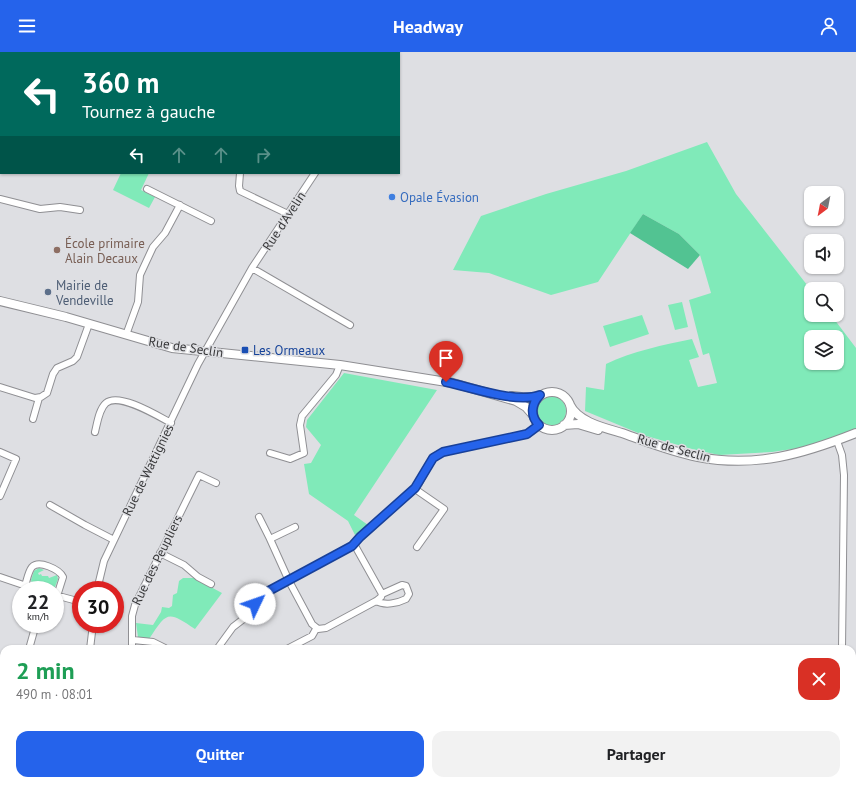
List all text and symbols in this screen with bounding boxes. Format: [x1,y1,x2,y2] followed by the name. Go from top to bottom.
[16,15,38,37] icon: menu
[393,15,463,38] text: Headway
[818,15,840,37] icon: person
[82,64,159,101] text: 360 m
[16,68,68,120] icon: left
[82,100,215,123] text: Tournez à gauche
[126,144,148,166] icon: left
[168,144,190,166] icon: ahead
[210,144,232,166] icon: ahead
[252,144,274,166] icon: right
[804,186,844,226] north arrow
[804,186,844,370] map controls
[259,188,309,254] street label: Rue d'Avelin
[400,189,479,206] place label: Opale Évasion
[387,192,397,202] marker: Opale Évasion
[804,234,844,274] button: sound
[65,235,145,267] place label: École primaire Alain Decaux
[52,245,62,255] marker: École primaire Alain Decaux
[55,277,114,309] place label: Mairie de Vendeville
[804,282,844,322] button: search
[43,287,53,297] marker: Mairie de Vendeville
[804,330,844,370] button: layers
[147,333,225,361] street label: Rue de Seclin
[429,341,463,382] pin
[253,342,325,359] place label: Les Ormeaux
[240,345,250,355] marker: Les Ormeaux
[435,347,457,369] icon: arrive
[118,421,178,519] street label: Rue de Wattignies
[635,430,713,466] street label: Rue de Seclin
[128,512,186,608] street label: Rue des Peupliers
[72,581,124,633] speed limit sign: 30
[234,583,276,625] position arrow
[27,589,49,615] text: 22
[27,610,49,623] text: km/h
[16,655,75,686] text: 2 min
[798,658,840,700] button: close
[16,686,93,703] text: 490 m · 08:01
[16,731,424,777] button: Quitter
[432,731,840,777] button: Partager

